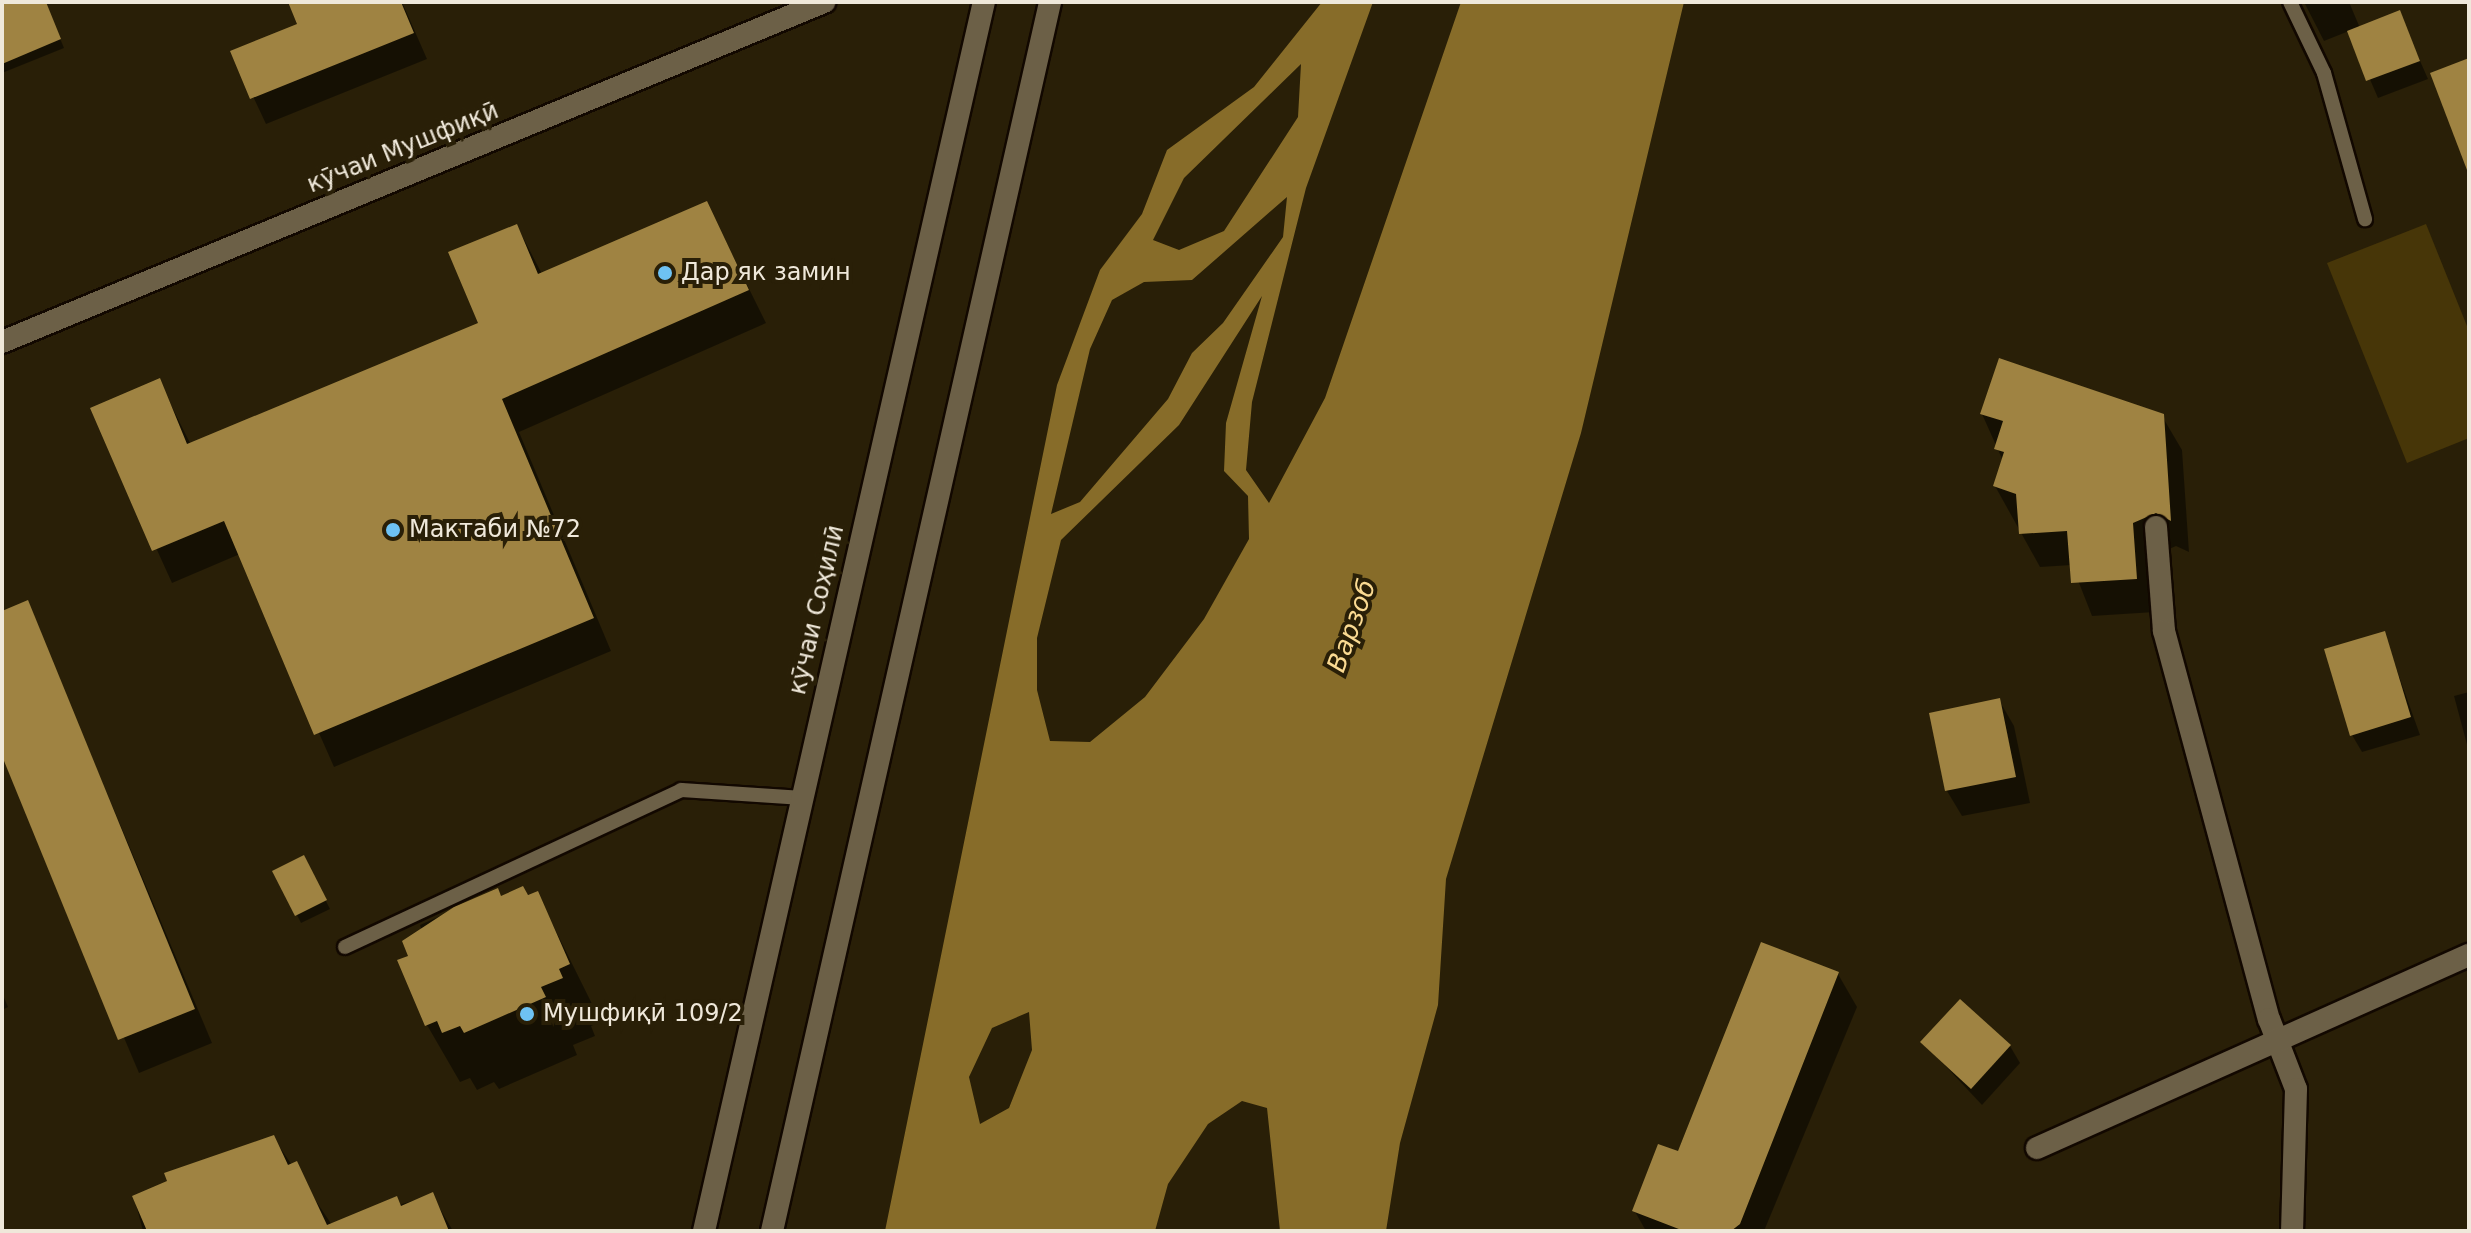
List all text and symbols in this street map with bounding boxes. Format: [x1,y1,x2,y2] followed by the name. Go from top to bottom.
[303,96,503,200] street label: кӯчаи Мушфиқӣ
[681,259,851,287] place label: Дар як замин
[656,264,674,282] marker: Дар як замин
[409,516,581,544] place label: Мактаби №72
[384,521,402,539] marker: Мактаби №72
[784,522,850,698] street label: кӯчаи Соҳилӣ
[1321,576,1383,676] water label: Варзоб
[543,1000,743,1028] place label: Мушфиқӣ 109/2
[518,1005,536,1023] marker: Мушфиқӣ 109/2

